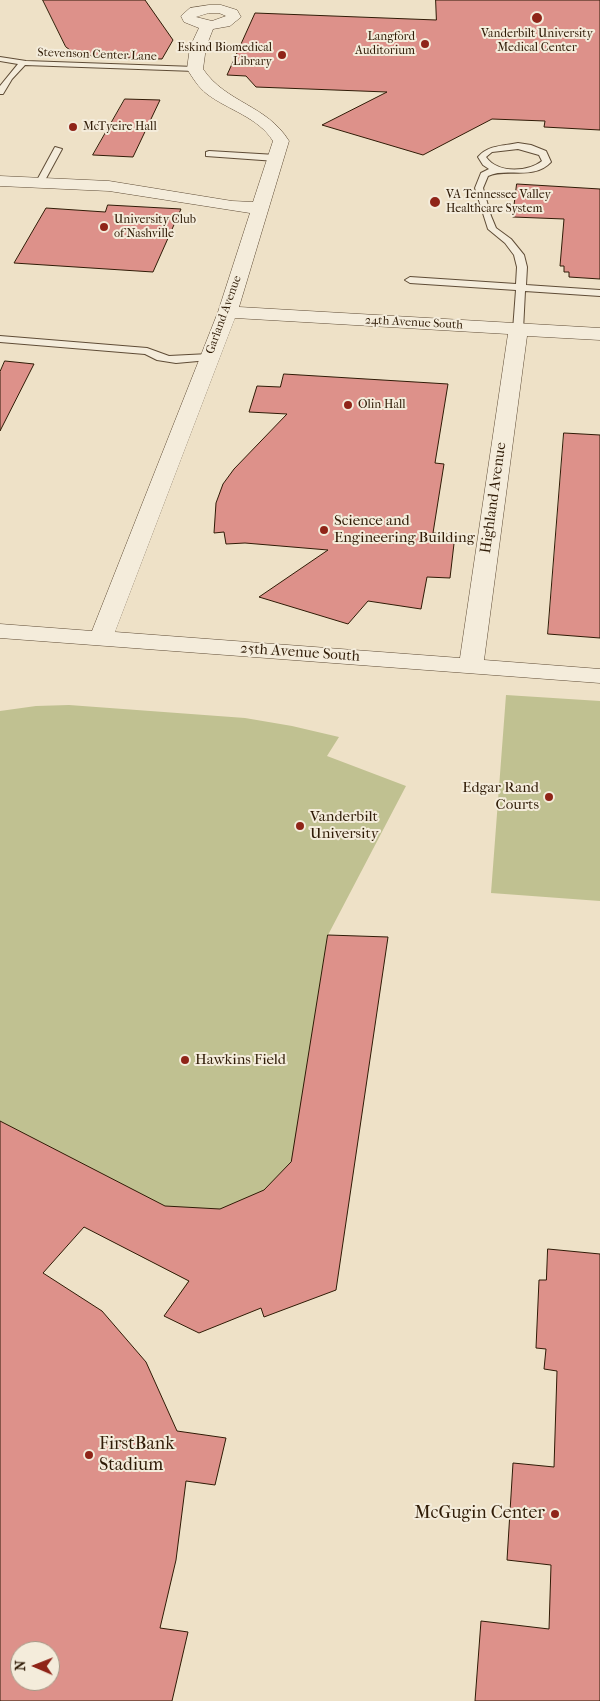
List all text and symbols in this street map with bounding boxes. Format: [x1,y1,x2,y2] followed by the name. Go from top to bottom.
[530,11,544,25] marker: Vanderbilt University Medical Center
[481,27,593,55] place label: Vanderbilt University Medical Center
[355,30,415,58] place label: Langford Auditorium
[419,38,431,50] marker: Langford Auditorium
[177,41,272,69] place label: Eskind Biomedical Library
[37,46,157,64] street label: Stevenson Center Lane
[276,49,288,61] marker: Eskind Biomedical Library
[83,120,157,134] place label: McTyeire Hall
[67,121,79,133] marker: McTyeire Hall
[446,188,551,216] place label: VA Tennessee Valley Healthcare System
[428,195,442,209] marker: VA Tennessee Valley Healthcare System
[114,213,196,241] place label: University Club of Nashville
[98,221,110,233] marker: University Club of Nashville
[203,274,245,356] street label: Garland Avenue
[365,313,463,333] street label: 24th Avenue South
[358,398,406,412] place label: Olin Hall
[342,399,354,411] marker: Olin Hall
[477,441,511,555] street label: Highland Avenue
[334,512,475,547] place label: Science and Engineering Building
[318,524,330,536] marker: Science and Engineering Building
[239,640,361,666] street label: 25th Avenue South
[462,779,539,814] place label: Edgar Rand Courts
[543,791,555,803] marker: Edgar Rand Courts
[310,808,379,843] place label: Vanderbilt University
[294,820,306,832] marker: Vanderbilt University
[195,1051,286,1069] place label: Hawkins Field
[179,1054,191,1066] marker: Hawkins Field
[99,1434,174,1476] place label: FirstBank Stadium
[83,1449,95,1461] marker: FirstBank Stadium
[414,1503,545,1525] place label: McGugin Center
[549,1508,561,1520] marker: McGugin Center
[10,1641,60,1691] north arrow
[12,1660,29,1671] text: N

